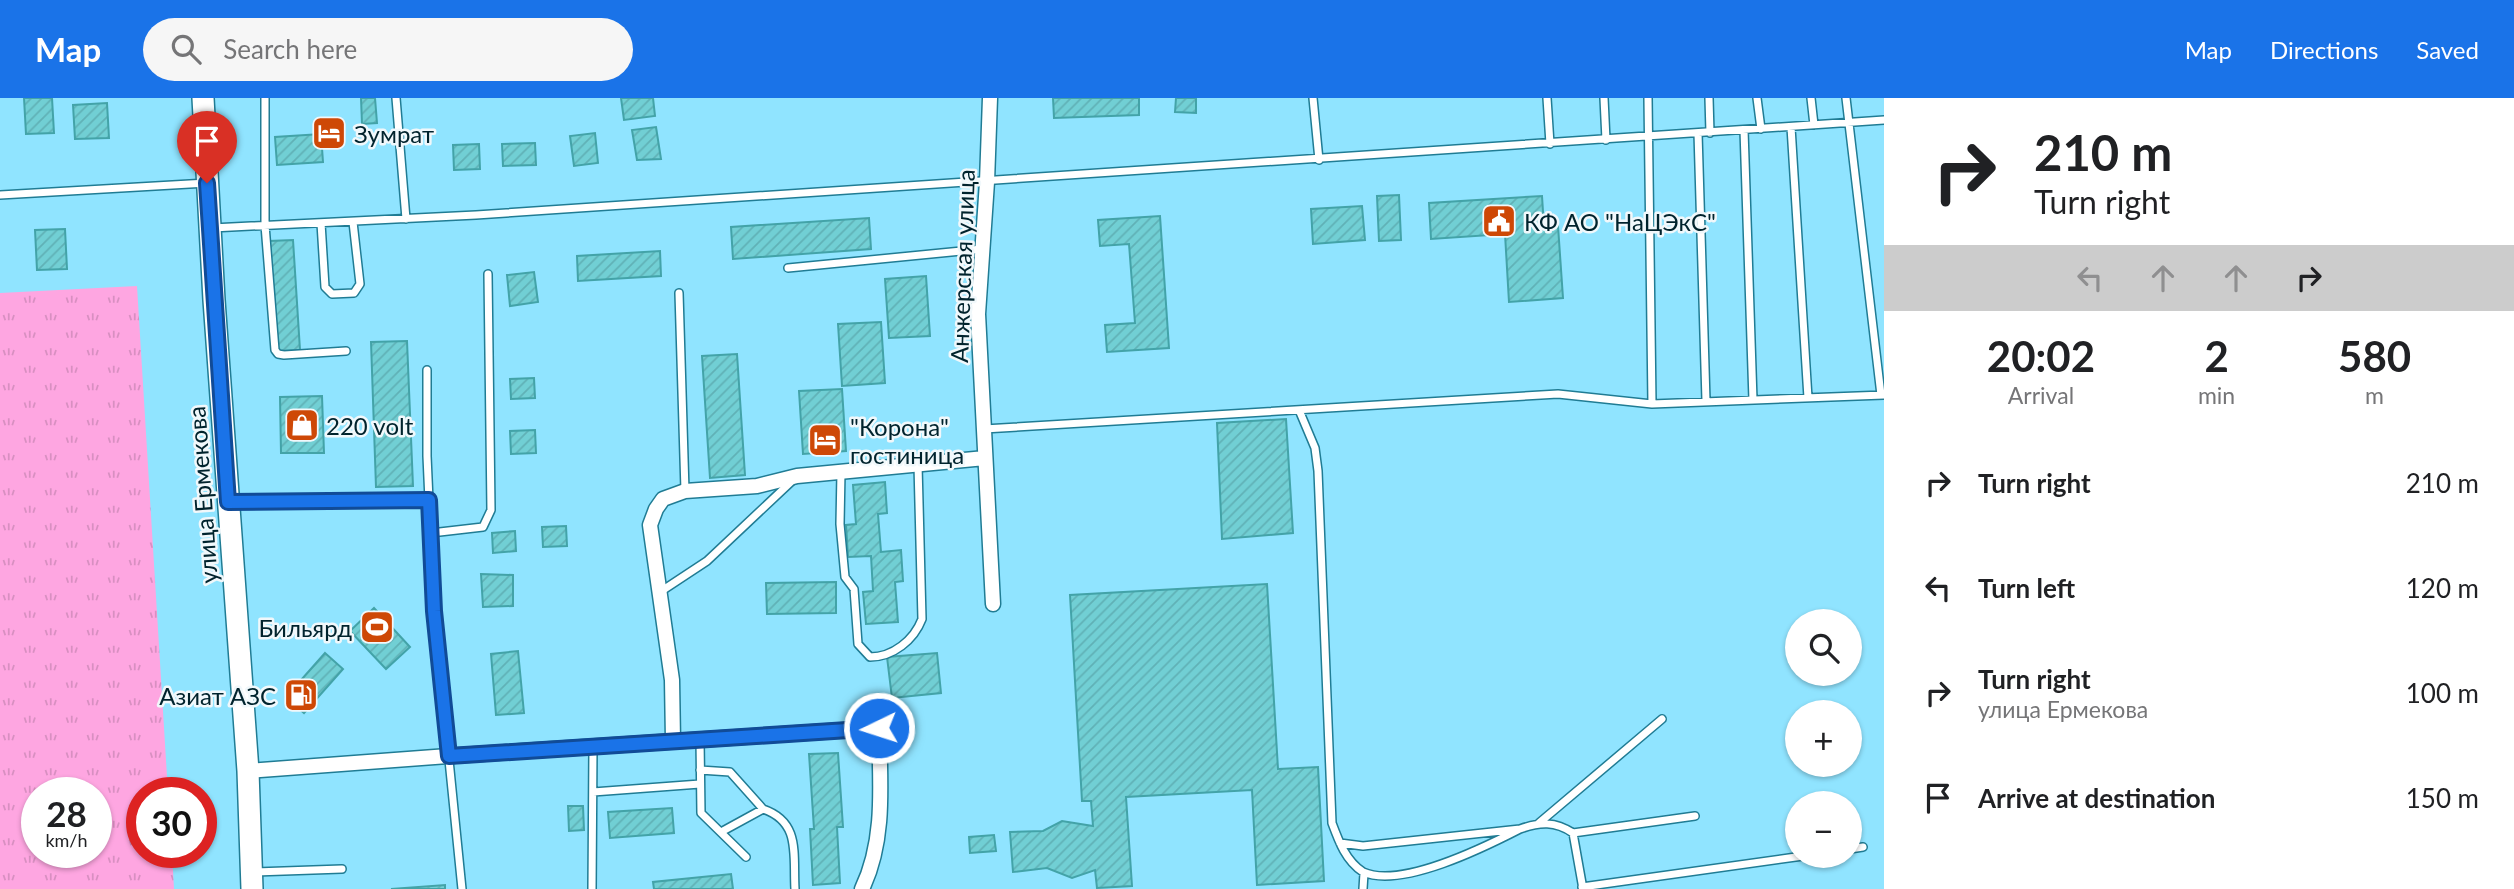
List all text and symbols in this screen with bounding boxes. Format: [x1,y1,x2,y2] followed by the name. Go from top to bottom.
[143,18,633,81] search box
[35,29,101,69] text: Map
[167,30,205,68] icon: search
[223,33,357,65] text: Search here
[2185,35,2232,64] text: Map
[2270,35,2378,64] text: Directions
[2416,35,2479,64] text: Saved
[177,111,237,183] pin
[310,114,348,152] hotel icon: Зумрат
[354,119,434,148] place label: Зумрат
[188,122,226,160] icon: arrive
[2034,123,2172,181] text: 210 m
[1919,126,2010,217] icon: right
[944,169,980,363] street label: Анжерская улица
[2034,182,2170,221] text: Turn right
[1480,202,1518,240] public building icon: КФ АО "НаЦЭкС"
[1524,207,1716,236] place label: КФ АО "НаЦЭкС"
[2071,259,2109,297] icon: left
[2144,259,2182,297] icon: ahead
[2217,259,2255,297] icon: ahead
[2290,259,2328,297] icon: right
[1987,331,2095,381] text: 20:02
[2204,331,2229,381] text: 2
[2338,331,2411,381] text: 580
[2008,381,2074,409] text: Arrival
[2198,381,2235,409] text: min
[2365,381,2384,409] text: m
[181,405,223,585] street label: улица Ермекова
[283,406,321,444] shop icon: 220 volt
[326,411,414,440] place label: 220 volt
[850,412,964,469] place label: "Корона" гостиница
[806,421,844,459] hotel icon: "Корона" гостиница
[1919,464,1957,502] icon: right
[1978,467,2091,499] text: Turn right
[2406,467,2479,499] text: 210 m
[1919,569,1957,607] icon: left
[1978,572,2075,604] text: Turn left
[2406,572,2479,604] text: 120 m
[358,608,396,646] sports icon: Бильярд
[1785,609,1862,868] map controls
[1785,609,1862,686] button: search
[258,613,352,642] place label: Бильярд
[1978,663,2091,695] text: Turn right
[1919,674,1957,712] icon: right
[282,676,320,714] fuel station icon: Азиат АЗС
[2406,677,2479,709] text: 100 m
[159,681,276,710] place label: Азиат АЗС
[842,691,916,765] position arrow
[1978,695,2148,723] text: улица Ермекова
[1785,700,1862,777] button: +
[126,777,217,868] speed limit sign: 30
[1919,779,1957,817] icon: arrive
[1978,782,2215,814] text: Arrive at destination
[2406,782,2479,814] text: 150 m
[1785,791,1862,868] button: −
[46,792,87,834] text: 28
[45,829,88,851] text: km/h

